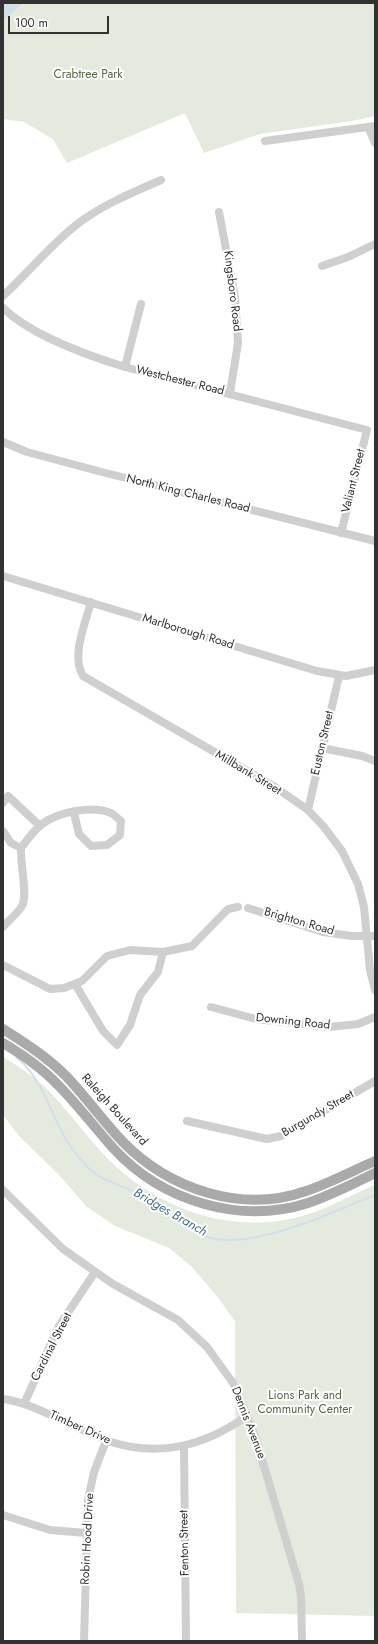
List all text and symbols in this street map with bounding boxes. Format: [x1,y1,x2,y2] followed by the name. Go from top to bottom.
[10,8,111,34] scale bar
[15,14,48,32] text: 100 m
[53,68,123,82] park label: Crabtree Park
[220,250,244,332] street label: Kingsboro Road
[134,363,226,399] street label: Westchester Road
[339,447,369,515] street label: Valiant Street
[125,472,251,516] street label: North King Charles Road
[140,611,236,653] street label: Marlborough Road
[309,709,337,777] street label: Euston Street
[212,748,284,798] street label: Millbank Street
[262,905,336,939] street label: Brighton Road
[255,1011,331,1033] street label: Downing Road
[78,1071,150,1149] street label: Raleigh Boulevard
[279,1088,357,1140] street label: Burgundy Street
[130,1186,210,1240] water label: Bridges Branch
[29,1310,75,1384] street label: Cardinal Street
[228,1385,268,1461] street label: Dennis Avenue
[258,1389,352,1417] park label: Lions Park and Community Center
[47,1408,113,1448] street label: Timber Drive
[78,1493,98,1585] street label: Robin Hood Drive
[177,1510,193,1576] street label: Fenton Street

